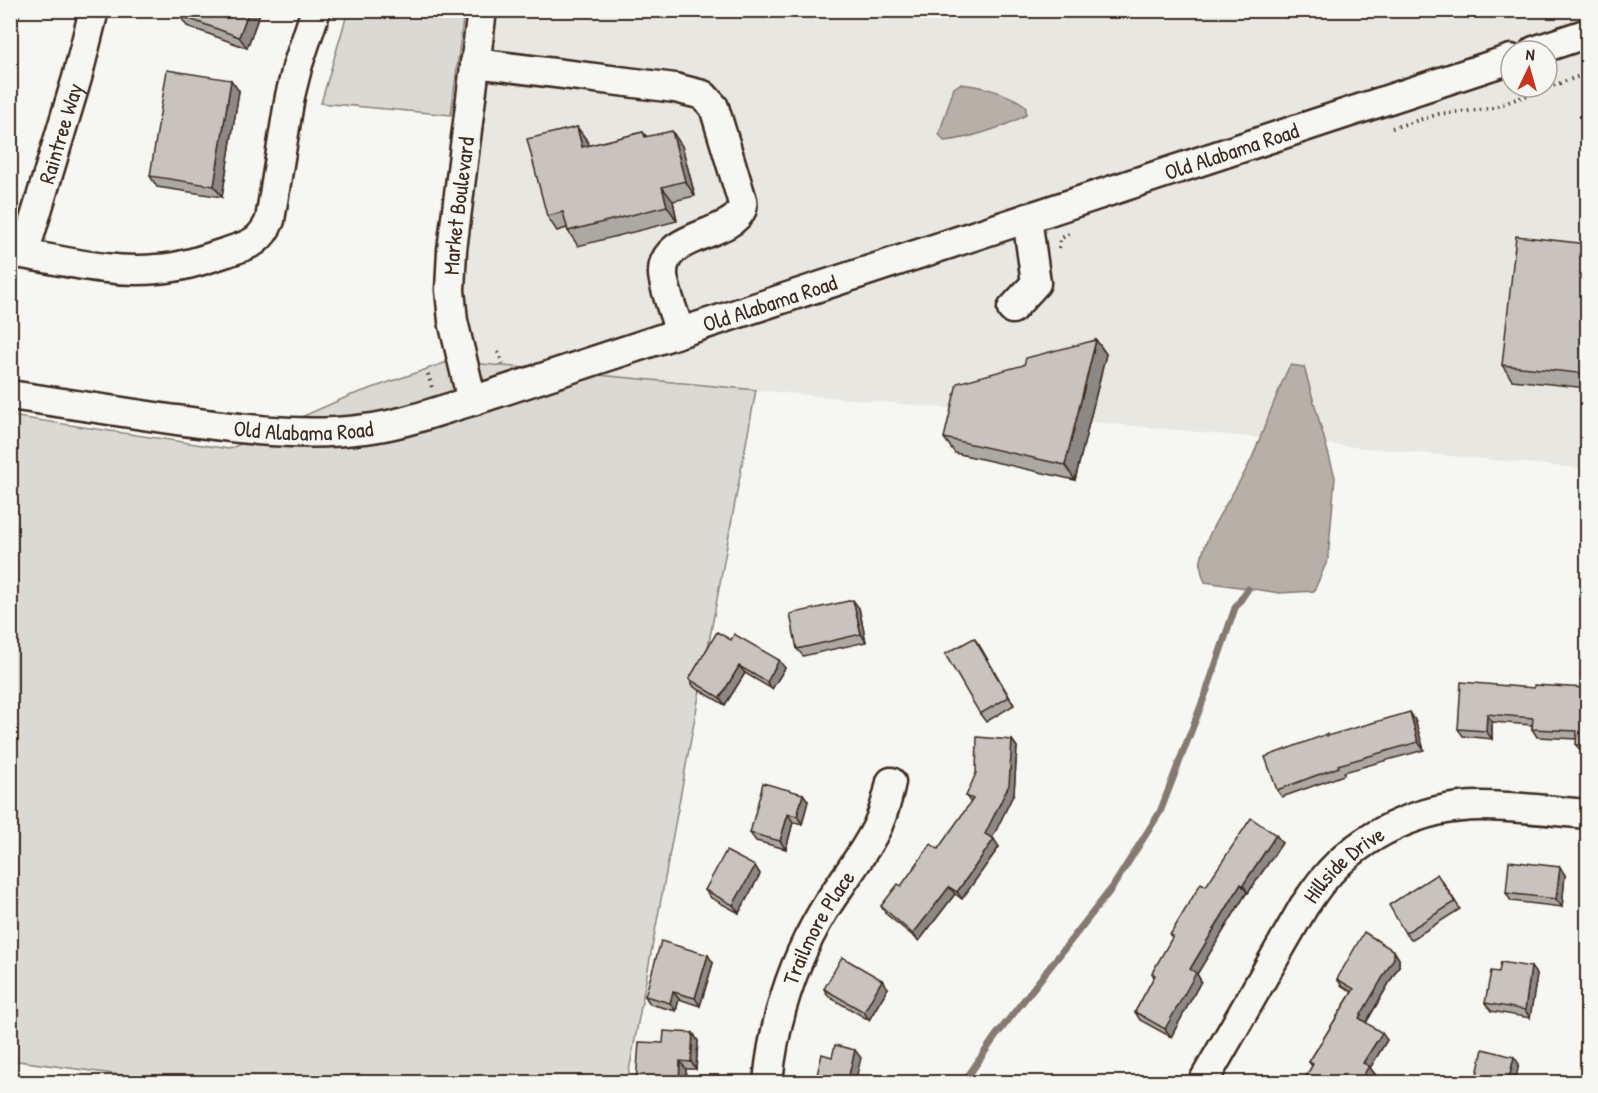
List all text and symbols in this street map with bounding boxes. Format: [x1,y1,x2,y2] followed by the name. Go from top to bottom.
[1499,39,1559,99] north arrow
[1525,43,1536,65] text: N
[31,79,90,187] street label: Raintree Way
[1161,115,1303,187] street label: Old Alabama Road
[436,135,481,276] street label: Market Boulevard
[699,267,841,339] street label: Old Alabama Road
[232,413,375,448] street label: Old Alabama Road
[1296,819,1390,909] street label: Hillside Drive
[775,864,862,989] street label: Trailmore Place

